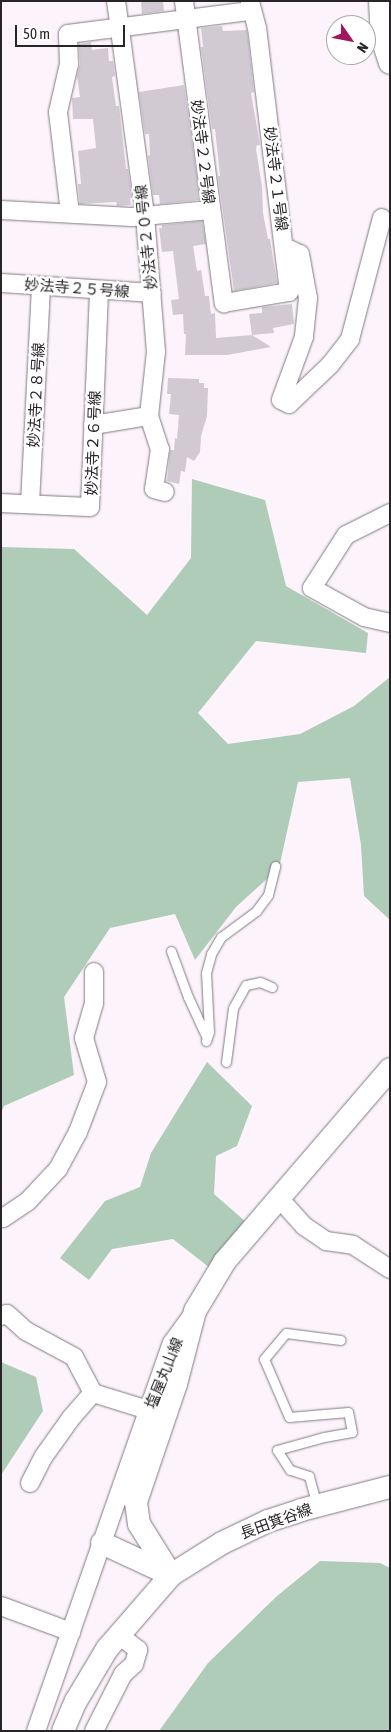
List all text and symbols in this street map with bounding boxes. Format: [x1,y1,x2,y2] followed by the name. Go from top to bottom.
[18,15,128,47] scale bar
[326,15,376,65] north arrow
[23,25,50,42] text: 50 m
[354,40,372,55] text: N
[188,99,218,205] street label: 妙法寺２２号線
[261,126,291,232] street label: 妙法寺２１号線
[132,184,160,290] street label: 妙法寺２０号線
[24,275,130,301] street label: 妙法寺２５号線
[24,342,48,448] street label: 妙法寺２８号線
[82,390,104,496] street label: 妙法寺２６号線
[142,1335,186,1411] street label: 塩屋丸山線
[238,1500,314,1542] street label: 長田箕谷線

